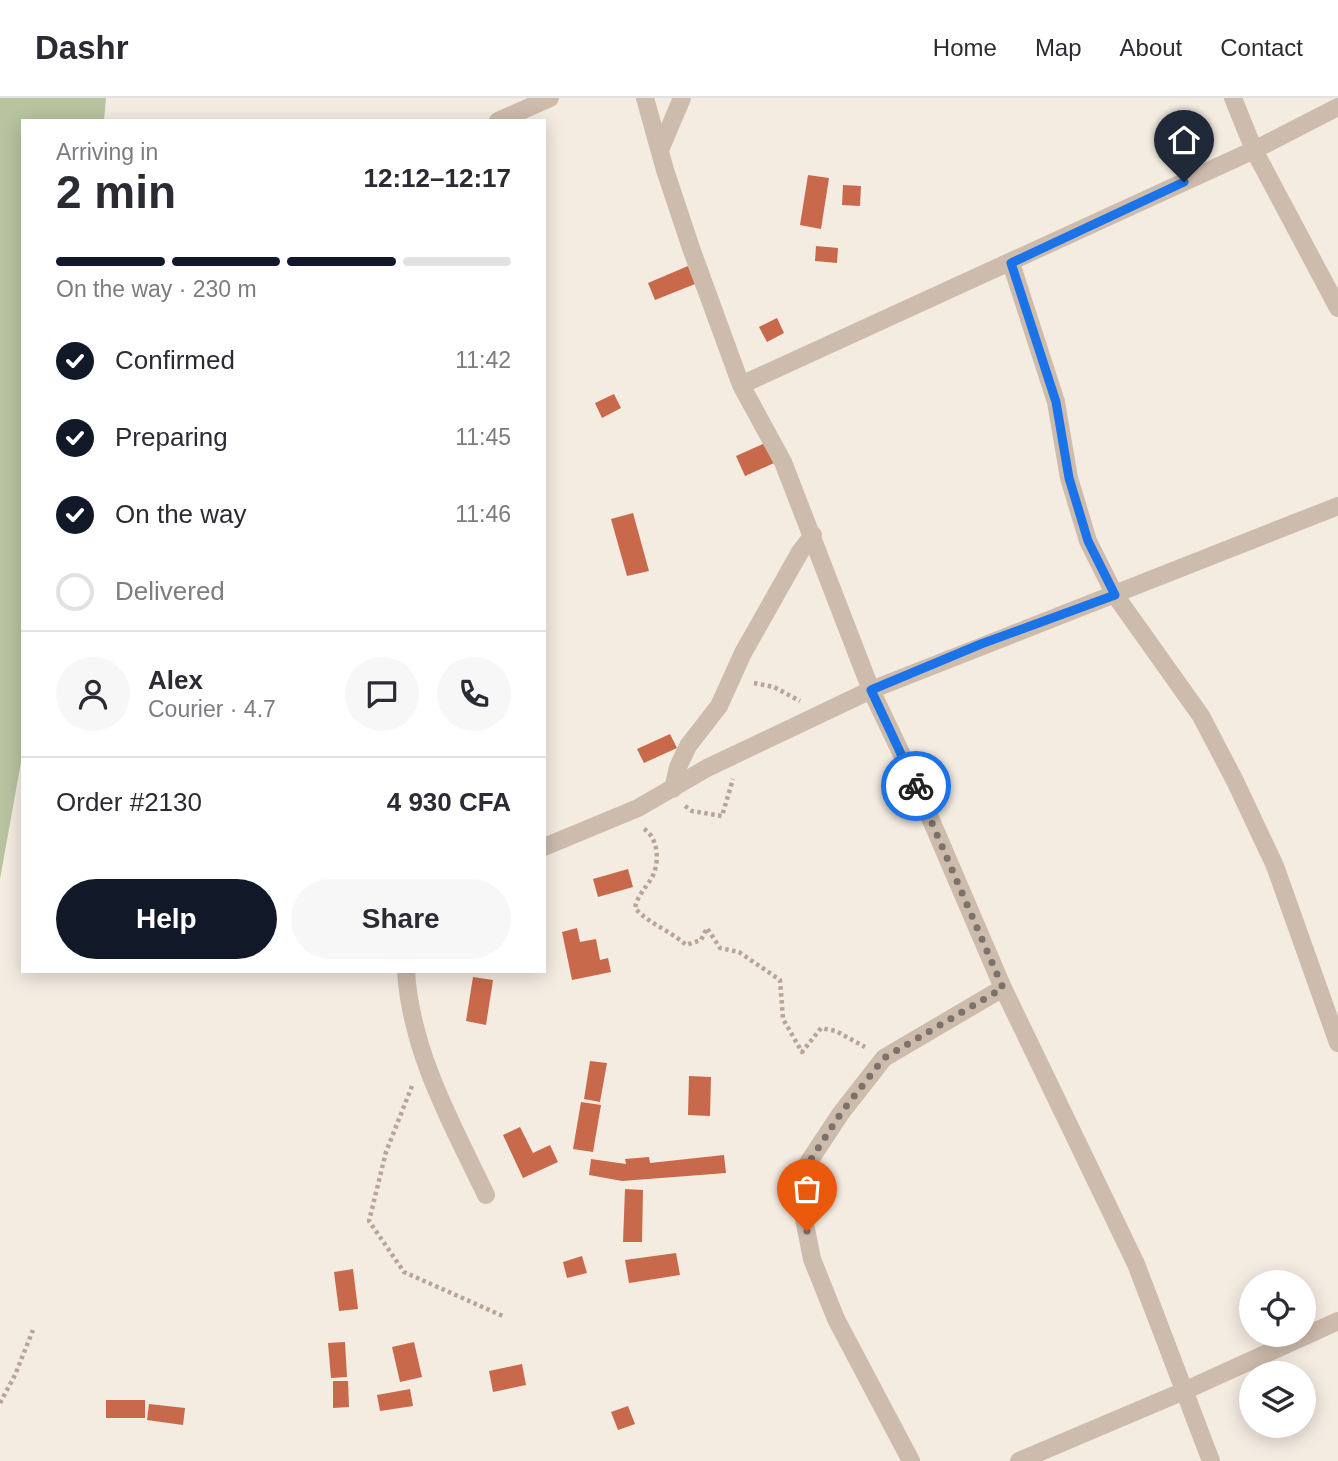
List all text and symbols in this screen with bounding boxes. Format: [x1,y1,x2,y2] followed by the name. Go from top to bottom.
[35,29,129,66] text: Dashr
[933,34,997,61] text: Home
[1035,34,1082,61] text: Map
[1120,34,1182,61] text: About
[1220,34,1303,61] text: Contact
[1154,110,1214,182] pin
[1165,121,1203,159] icon: home
[56,139,158,165] text: Arriving in
[364,163,511,193] text: 12:12–12:17
[56,166,176,218] text: 2 min
[56,276,257,302] text: On the way · 230 m
[56,342,94,380] icon: check
[115,345,235,375] text: Confirmed
[455,347,511,373] text: 11:42
[56,419,94,457] icon: check
[115,422,228,452] text: Preparing
[455,424,511,450] text: 11:45
[56,496,94,534] icon: check
[115,499,247,529] text: On the way
[455,501,511,527] text: 11:46
[115,576,225,606] text: Delivered
[56,657,130,731] button: person
[345,657,419,731] button: chat
[437,657,511,731] button: phone
[148,665,203,695] text: Alex
[148,696,276,722] text: Courier · 4.7
[881,751,951,821] courier
[897,767,935,805] icon: bike
[56,787,202,817] text: Order #2130
[387,787,511,817] text: 4 930 CFA
[56,879,277,959] button: Help
[291,879,511,959] button: Share
[777,1159,837,1231] pin
[788,1170,826,1208] icon: bag
[1239,1270,1316,1438] map controls
[1239,1270,1316,1347] button: locate
[1239,1361,1316,1438] button: layers

